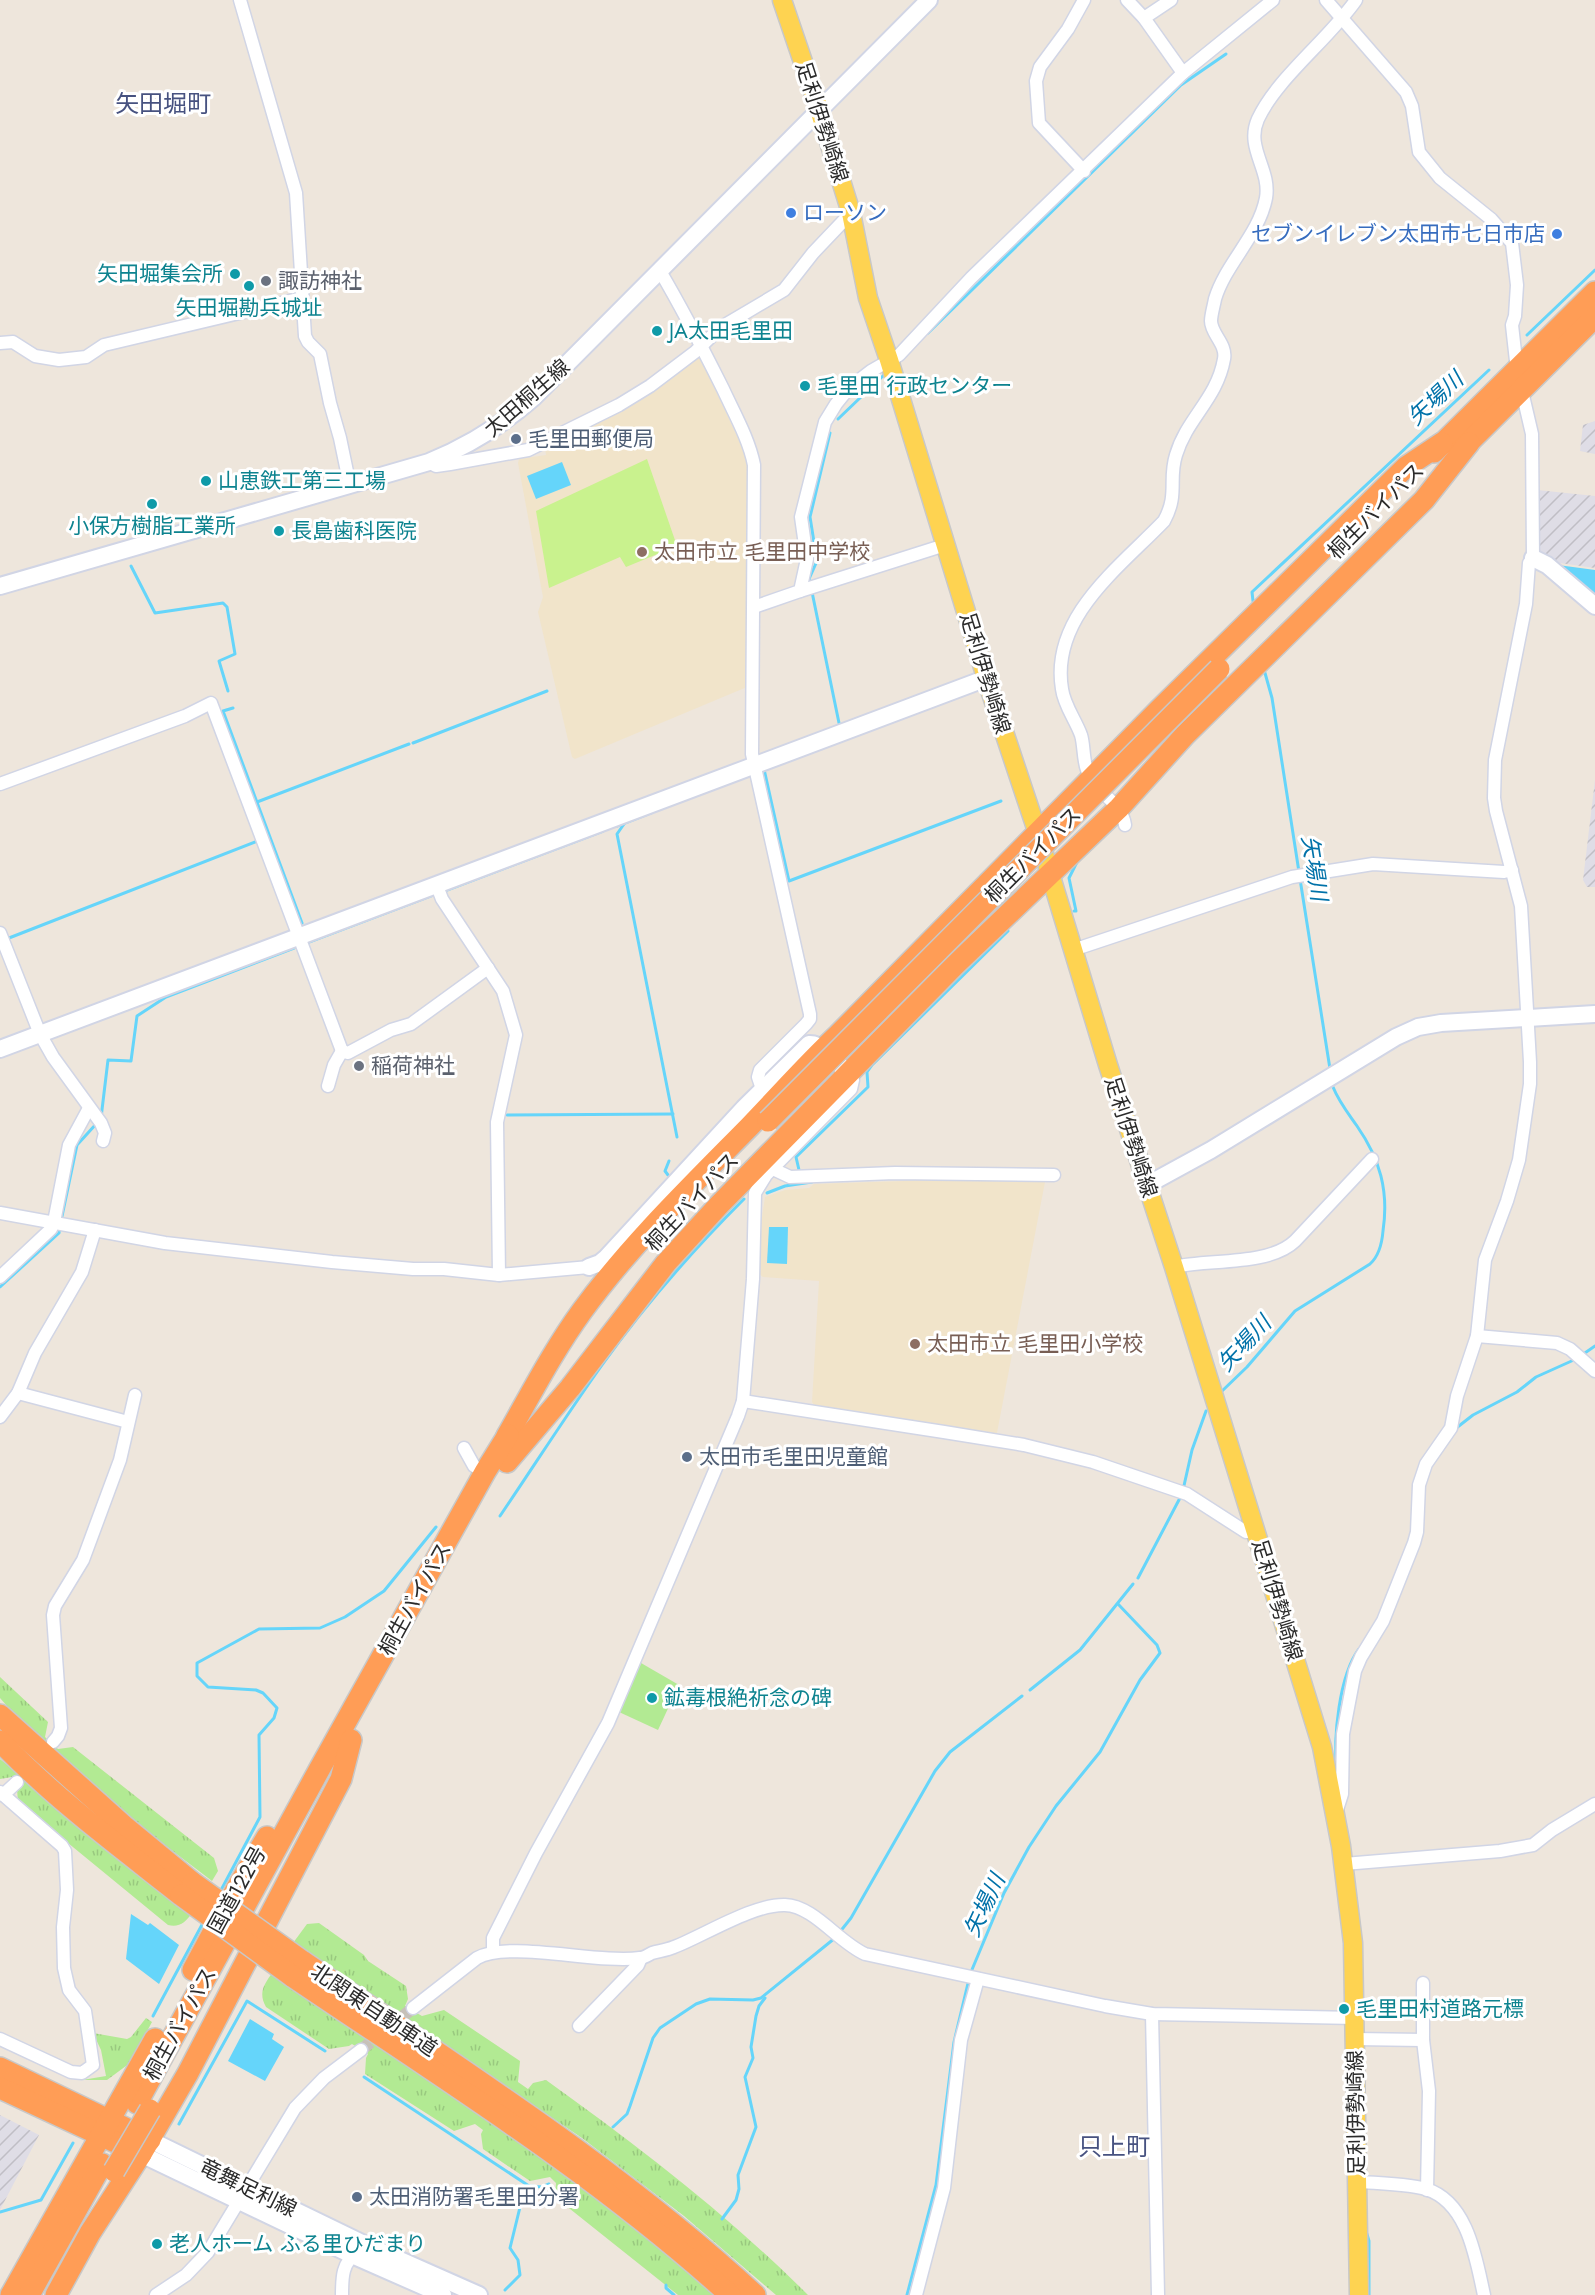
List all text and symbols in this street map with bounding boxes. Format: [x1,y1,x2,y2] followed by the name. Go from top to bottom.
[788,57,856,187] street label: 足利伊勢崎線
[115,86,211,121] district label: 矢田堀町
[803,198,887,228] place label: ローソン
[784,206,798,220] marker: ローソン
[1251,219,1545,249] place label: セブンイレブン太田市七日市店
[1550,227,1564,241] marker: セブンイレブン太田市七日市店
[97,259,223,289] place label: 矢田堀集会所
[278,266,362,296] place label: 諏訪神社
[228,267,242,281] marker: 矢田堀集会所
[259,274,273,288] marker: 諏訪神社
[242,279,256,293] marker: 矢田堀勘兵城址
[176,293,323,323] place label: 矢田堀勘兵城址
[666,316,793,346] place label: JA太田毛里田
[650,324,664,338] marker: JA太田毛里田
[478,352,576,444] street label: 太田桐生線
[1400,362,1472,432] water label: 矢場川
[817,371,1012,401] place label: 毛里田 行政センター
[798,379,812,393] marker: 毛里田 行政センター
[528,424,654,454] place label: 毛里田郵便局
[509,432,523,446] marker: 毛里田郵便局
[1321,456,1431,566] street label: 桐生バイパス
[218,466,386,496] place label: 山恵鉄工第三工場
[199,474,213,488] marker: 山恵鉄工第三工場
[145,497,159,511] marker: 小保方樹脂工業所
[68,511,236,541] place label: 小保方樹脂工業所
[291,516,417,546] place label: 長島歯科医院
[272,524,286,538] marker: 長島歯科医院
[654,537,870,567] place label: 太田市立 毛里田中学校
[635,545,649,559] marker: 太田市立 毛里田中学校
[952,608,1018,738] street label: 足利伊勢崎線
[978,800,1088,910] street label: 桐生バイパス
[1294,833,1336,905] water label: 矢場川
[371,1051,455,1081] place label: 稲荷神社
[352,1059,366,1073] marker: 稲荷神社
[1097,1072,1165,1202] street label: 足利伊勢崎線
[638,1146,746,1258] street label: 桐生バイパス
[1210,1306,1280,1378] water label: 矢場川
[927,1329,1143,1359] place label: 太田市立 毛里田小学校
[908,1337,922,1351] marker: 太田市立 毛里田小学校
[699,1442,888,1472] place label: 太田市毛里田児童館
[680,1450,694,1464] marker: 太田市毛里田児童館
[1244,1535,1310,1665] street label: 足利伊勢崎線
[371,1537,459,1661] street label: 桐生バイパス
[664,1683,832,1713] place label: 鉱毒根絶祈念の碑
[645,1691,659,1705] marker: 鉱毒根絶祈念の碑
[201,1841,273,1939] street label: 国道122号
[956,1867,1013,1942] water label: 矢場川
[305,1956,443,2064] street label: 北関東自動車道
[136,1962,224,2086] street label: 桐生バイパス
[1356,1994,1524,2024] place label: 毛里田村道路元標
[1337,2002,1351,2016] marker: 毛里田村道路元標
[1340,2050,1372,2176] street label: 足利伊勢崎線
[1078,2129,1150,2164] district label: 只上町
[194,2152,302,2224] street label: 竜舞足利線
[369,2182,579,2212] place label: 太田消防署毛里田分署
[350,2190,364,2204] marker: 太田消防署毛里田分署
[169,2229,426,2259] place label: 老人ホーム ふる里ひだまり
[150,2237,164,2251] marker: 老人ホーム ふる里ひだまり

